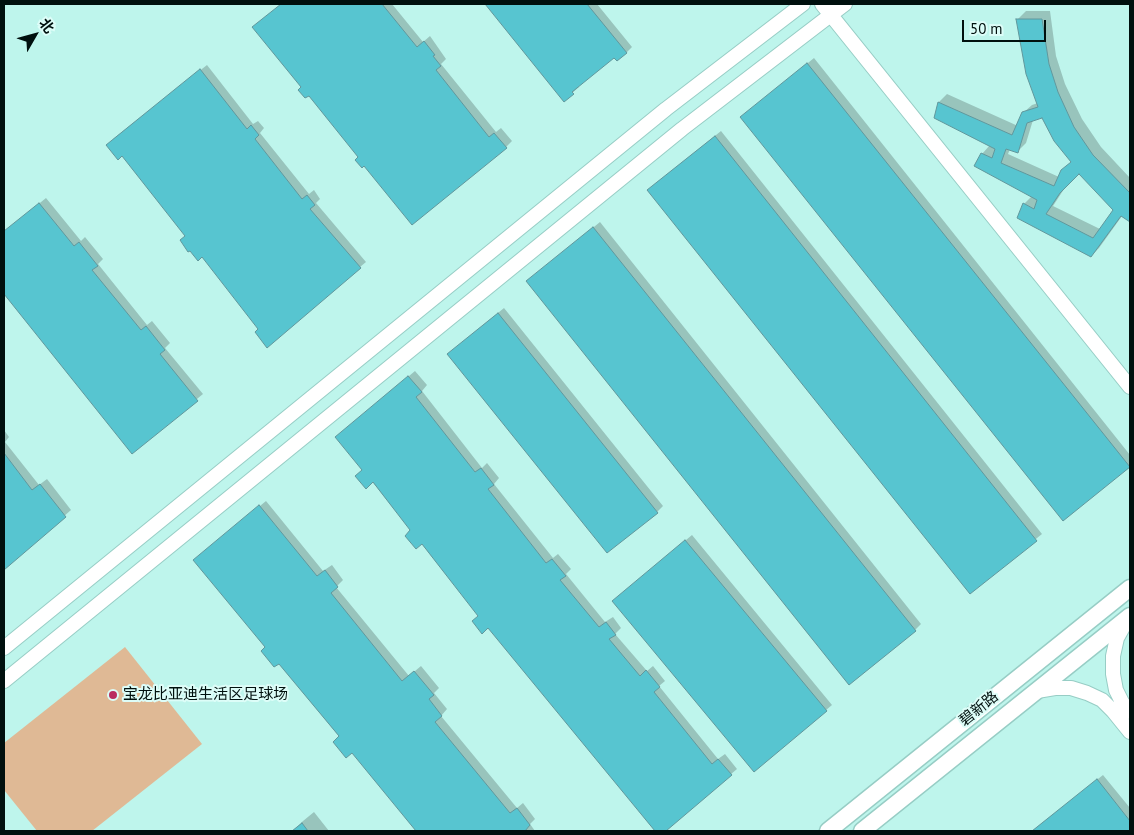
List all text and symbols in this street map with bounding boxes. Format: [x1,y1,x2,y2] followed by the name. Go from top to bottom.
[10,10,60,60] north arrow
[964,10,1048,42] scale bar
[35,15,58,37] text: 北
[970,19,1003,38] text: 50 m
[123,686,288,704] place label: 宝龙比亚迪生活区足球场
[956,688,1002,730] street label: 碧新路
[107,689,119,701] marker: 宝龙比亚迪生活区足球场

